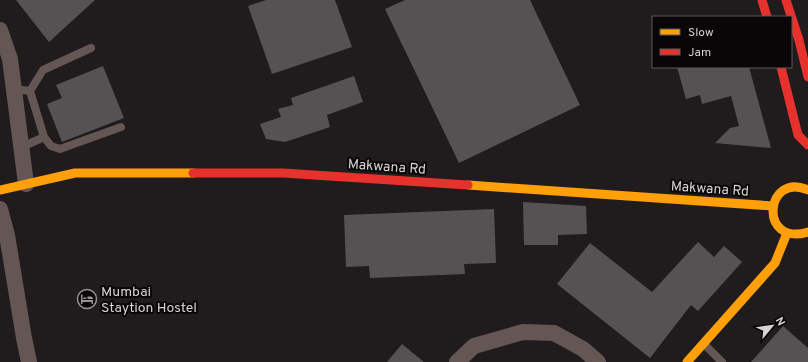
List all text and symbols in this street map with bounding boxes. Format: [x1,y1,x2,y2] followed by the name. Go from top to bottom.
[652,16,792,68] legend
[688,25,714,41] text: Slow
[688,45,711,61] text: Jam
[347,156,427,179] street label: Makwana Rd
[670,178,750,201] street label: Makwana Rd
[101,284,197,317] place label: Mumbai Staytion Hostel
[76,288,98,310] hotel icon: Mumbai Staytion Hostel
[752,306,792,346] north arrow
[772,315,788,328] text: N

